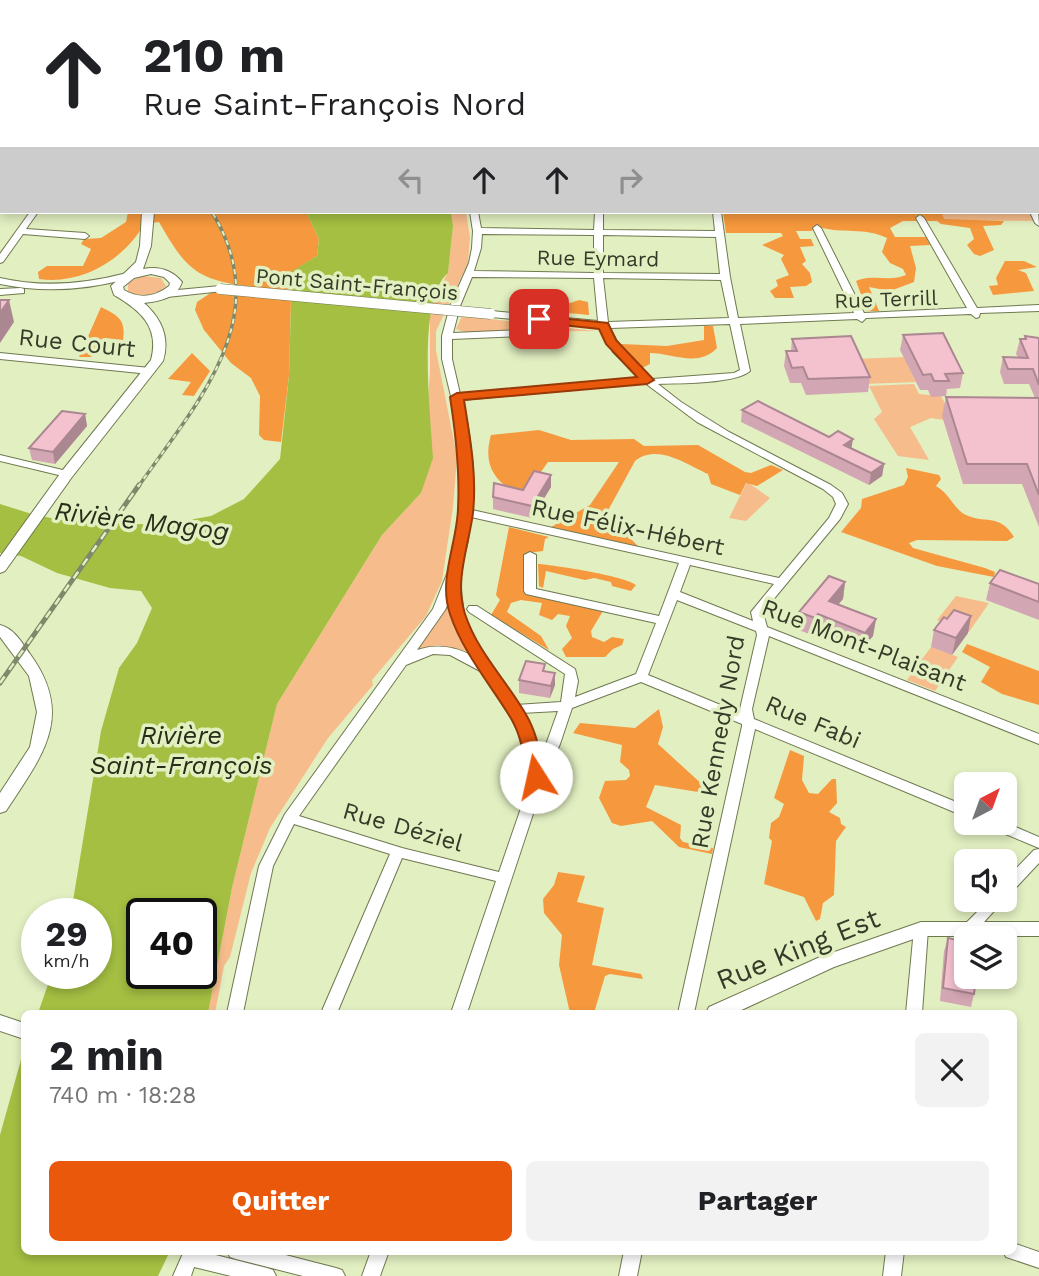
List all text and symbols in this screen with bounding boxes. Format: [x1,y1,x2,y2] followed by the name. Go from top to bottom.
[143,26,285,84] text: 210 m
[28,28,119,119] icon: ahead
[143,85,526,123] text: Rue Saint-François Nord
[392,161,430,199] icon: left
[465,161,503,199] icon: ahead
[538,161,576,199] icon: ahead
[611,161,649,199] icon: right
[536,244,660,272] street label: Rue Eymard
[255,263,459,305] street label: Pont Saint-François
[834,285,939,313] street label: Rue Terrill
[509,289,569,349] pin
[520,300,558,338] icon: arrive
[17,323,137,363] street label: Rue Court
[529,493,727,561] street label: Rue Félix-Hébert
[53,495,231,547] water label: Rivière Magog
[758,593,970,697] street label: Rue Mont-Plaisant
[685,633,751,851] street label: Rue Kennedy Nord
[761,689,865,755] street label: Rue Fabi
[90,720,272,780] water label: Rivière Saint-François
[499,740,573,814] position arrow
[954,772,1017,835] north arrow
[954,772,1017,989] map controls
[339,796,467,858] street label: Rue Déziel
[954,849,1017,912] button: sound
[126,898,217,989] speed limit sign: 40
[712,901,885,997] street label: Rue King Est
[45,913,88,955] text: 29
[954,926,1017,989] button: layers
[43,950,90,971] text: km/h
[49,1031,164,1080] text: 2 min
[915,1033,989,1107] button: close
[49,1082,196,1109] text: 740 m · 18:28
[49,1161,512,1241] button: Quitter
[526,1161,989,1241] button: Partager

